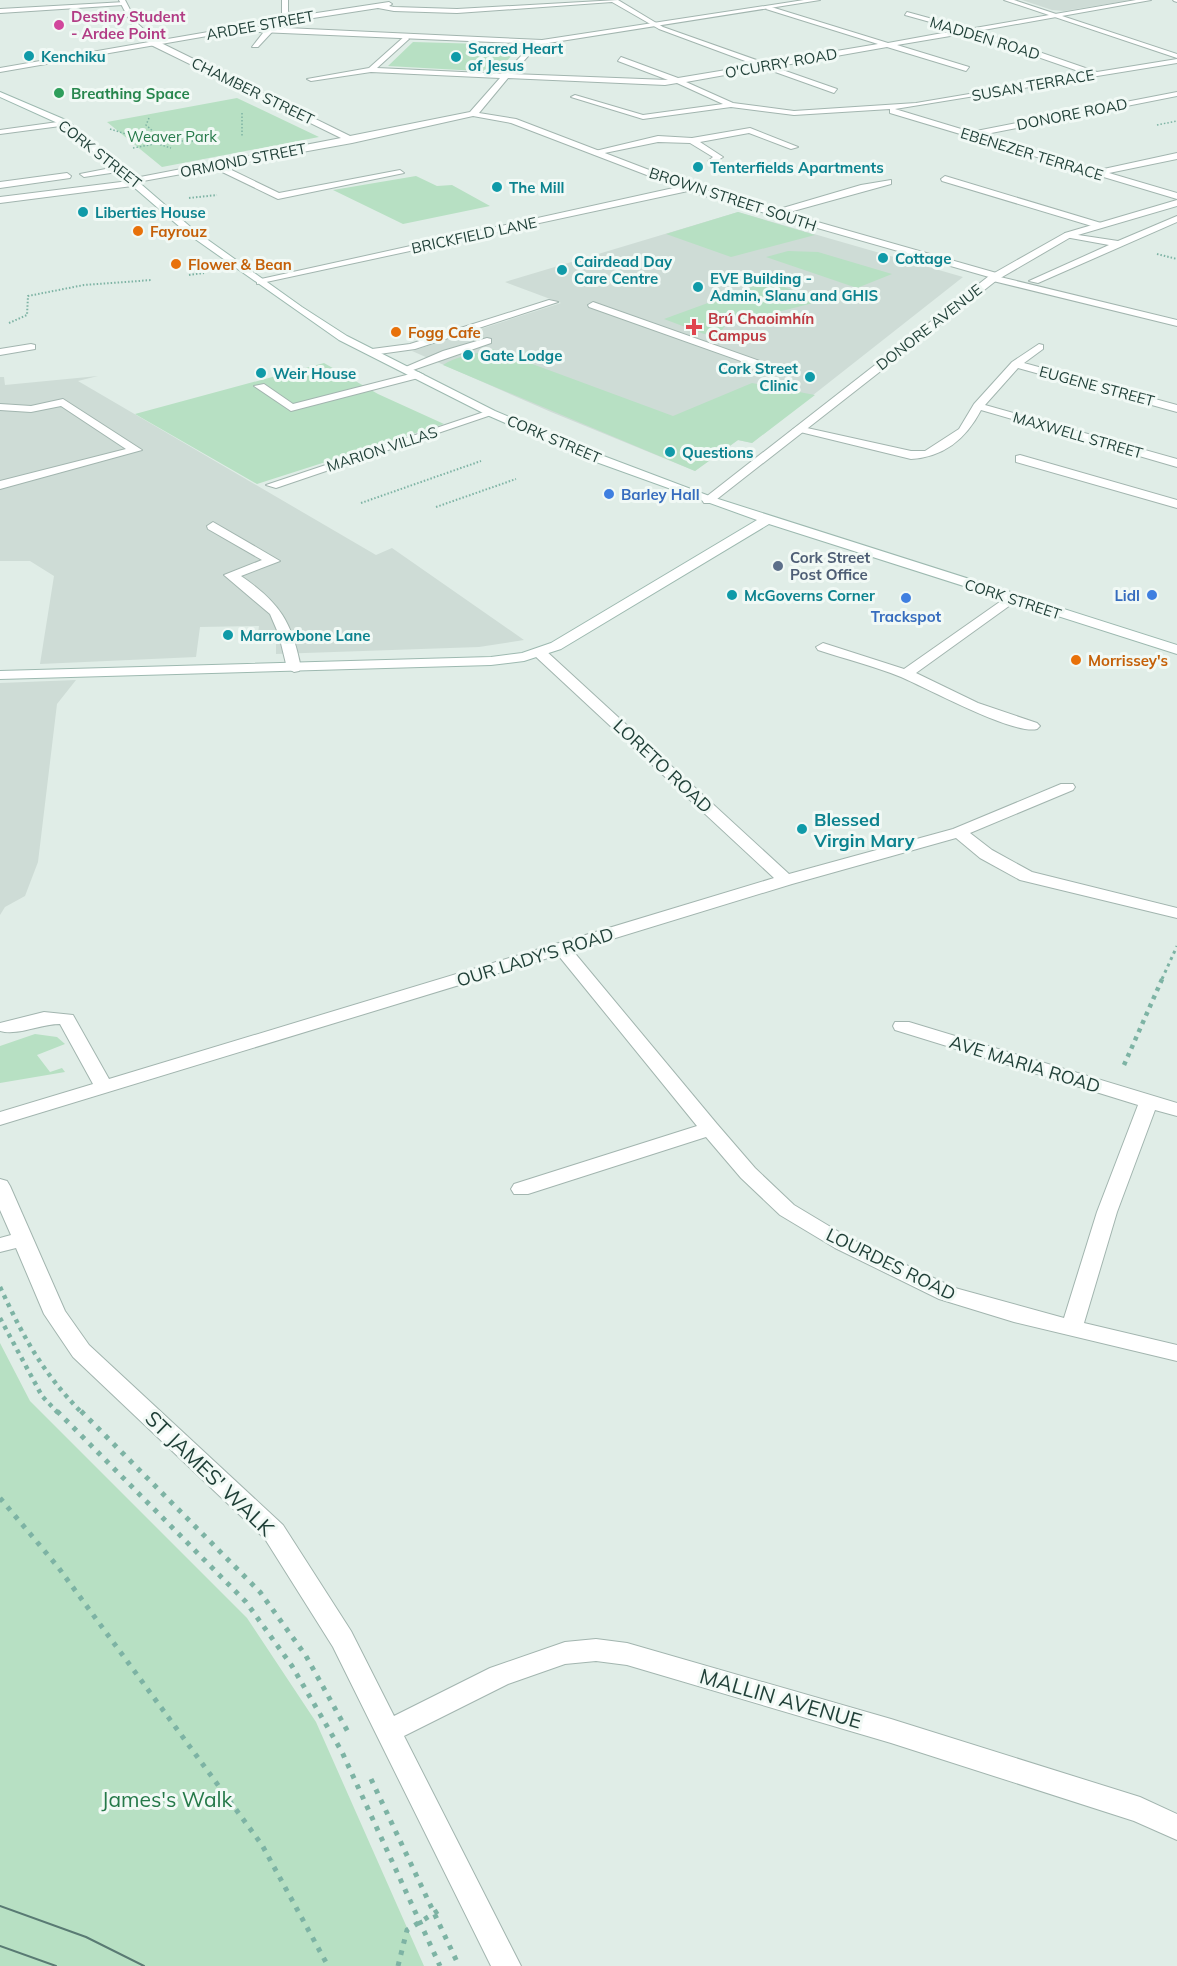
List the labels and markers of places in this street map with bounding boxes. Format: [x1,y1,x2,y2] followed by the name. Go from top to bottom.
[71,7,186,43] place label: Destiny Student - Ardee Point
[52,18,66,32] marker: Destiny Student - Ardee Point
[468,39,563,75] place label: Sacred Heart of Jesus
[41,47,106,66] place label: Kenchiku
[22,49,36,63] marker: Kenchiku
[449,50,463,64] marker: Sacred Heart of Jesus
[71,84,190,103] place label: Breathing Space
[52,86,66,100] marker: Breathing Space
[710,158,884,177] place label: Tenterfields Apartments
[691,160,705,174] marker: Tenterfields Apartments
[509,178,564,197] place label: The Mill
[490,180,504,194] marker: The Mill
[95,203,206,222] place label: Liberties House
[76,205,90,219] marker: Liberties House
[150,222,207,241] place label: Fayrouz
[131,224,145,238] marker: Fayrouz
[895,249,951,268] place label: Cottage
[876,251,890,265] marker: Cottage
[574,252,673,288] place label: Cairdead Day Care Centre
[188,255,292,274] place label: Flower & Bean
[169,257,183,271] marker: Flower & Bean
[555,263,569,277] marker: Cairdead Day Care Centre
[710,269,878,305] place label: EVE Building - Admin, Slanu and GHIS
[691,280,705,294] marker: EVE Building - Admin, Slanu and GHIS
[708,309,814,345] place label: Brú Chaoimhín Campus
[685,318,703,336] marker: Brú Chaoimhín Campus
[408,323,481,342] place label: Fogg Cafe
[389,325,403,339] marker: Fogg Cafe
[480,346,562,365] place label: Gate Lodge
[461,348,475,362] marker: Gate Lodge
[718,359,798,395] place label: Cork Street Clinic
[273,364,356,383] place label: Weir House
[254,366,268,380] marker: Weir House
[803,370,817,384] marker: Cork Street Clinic
[682,443,753,462] place label: Questions
[663,445,677,459] marker: Questions
[621,485,700,504] place label: Barley Hall
[602,487,616,501] marker: Barley Hall
[790,548,870,584] place label: Cork Street Post Office
[771,559,785,573] marker: Cork Street Post Office
[744,586,875,605] place label: McGoverns Corner
[1114,586,1140,605] place label: Lidl
[725,588,739,602] marker: McGoverns Corner
[1145,588,1159,602] marker: Lidl
[899,591,913,605] marker: Trackspot
[871,607,941,626] place label: Trackspot
[240,626,371,645] place label: Marrowbone Lane
[221,628,235,642] marker: Marrowbone Lane
[1088,651,1168,670] place label: Morrissey's
[1069,653,1083,667] marker: Morrissey's
[813,808,915,852] place label: Blessed Virgin Mary
[795,822,809,836] marker: Blessed Virgin Mary

